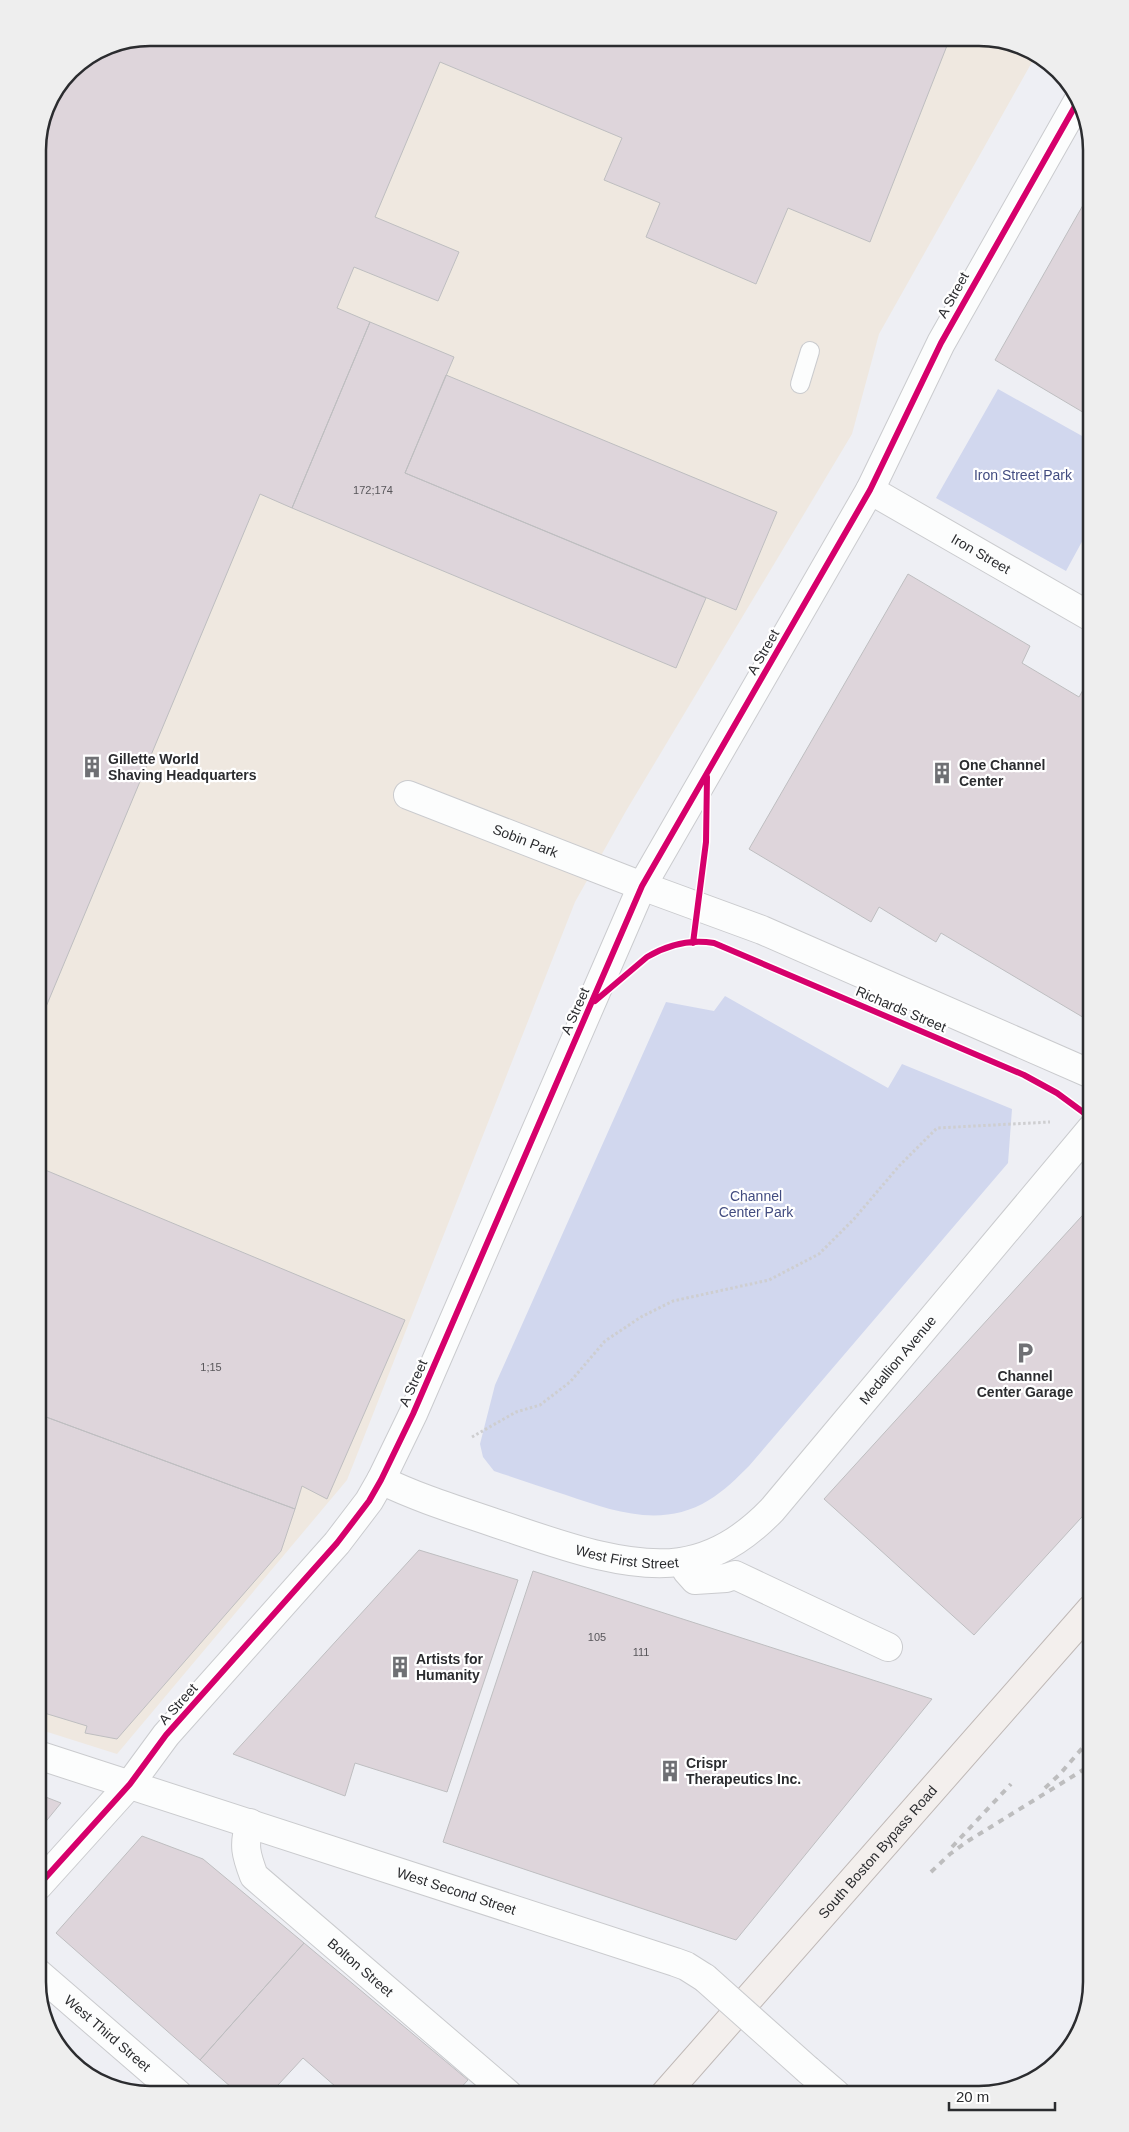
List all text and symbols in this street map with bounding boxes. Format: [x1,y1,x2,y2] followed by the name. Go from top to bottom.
[934,269,972,321] street label: A Street
[974,467,1073,483] park label: Iron Street Park
[353,484,393,496] house number: 172;174
[949,531,1013,577] street label: Iron Street
[744,626,782,678] street label: A Street
[108,751,257,783] place label: Gillette World Shaving Headquarters
[79,754,105,780] building icon: Gillette World Shaving Headquarters
[959,757,1045,789] place label: One Channel Center
[929,760,955,786] building icon: One Channel Center
[491,821,561,861] street label: Sobin Park
[853,983,949,1035] street label: Richards Street
[558,985,592,1037] street label: A Street
[719,1188,794,1220] park label: Channel Center Park
[856,1312,939,1407] street label: Medallion Avenue
[1012,1340,1038,1366] parking icon: Channel Center Garage
[396,1357,430,1409] street label: A Street
[200,1361,222,1373] house number: 1;15
[977,1368,1073,1400] place label: Channel Center Garage
[574,1542,680,1571] street label: West First Street
[588,1631,606,1643] house number: 105
[633,1646,649,1658] house number: 111
[416,1651,483,1683] place label: Artists for Humanity
[387,1654,413,1680] building icon: Artists for Humanity
[155,1680,201,1728] street label: A Street
[686,1755,801,1787] place label: Crispr Therapeutics Inc.
[657,1758,683,1784] building icon: Crispr Therapeutics Inc.
[815,1782,940,1922] street label: South Boston Bypass Road
[395,1864,518,1918] street label: West Second Street
[325,1935,397,2000] street label: Bolton Street
[61,1992,154,2075] street label: West Third Street
[949,2080,1055,2112] scale bar
[956,2088,989,2105] text: 20 m

